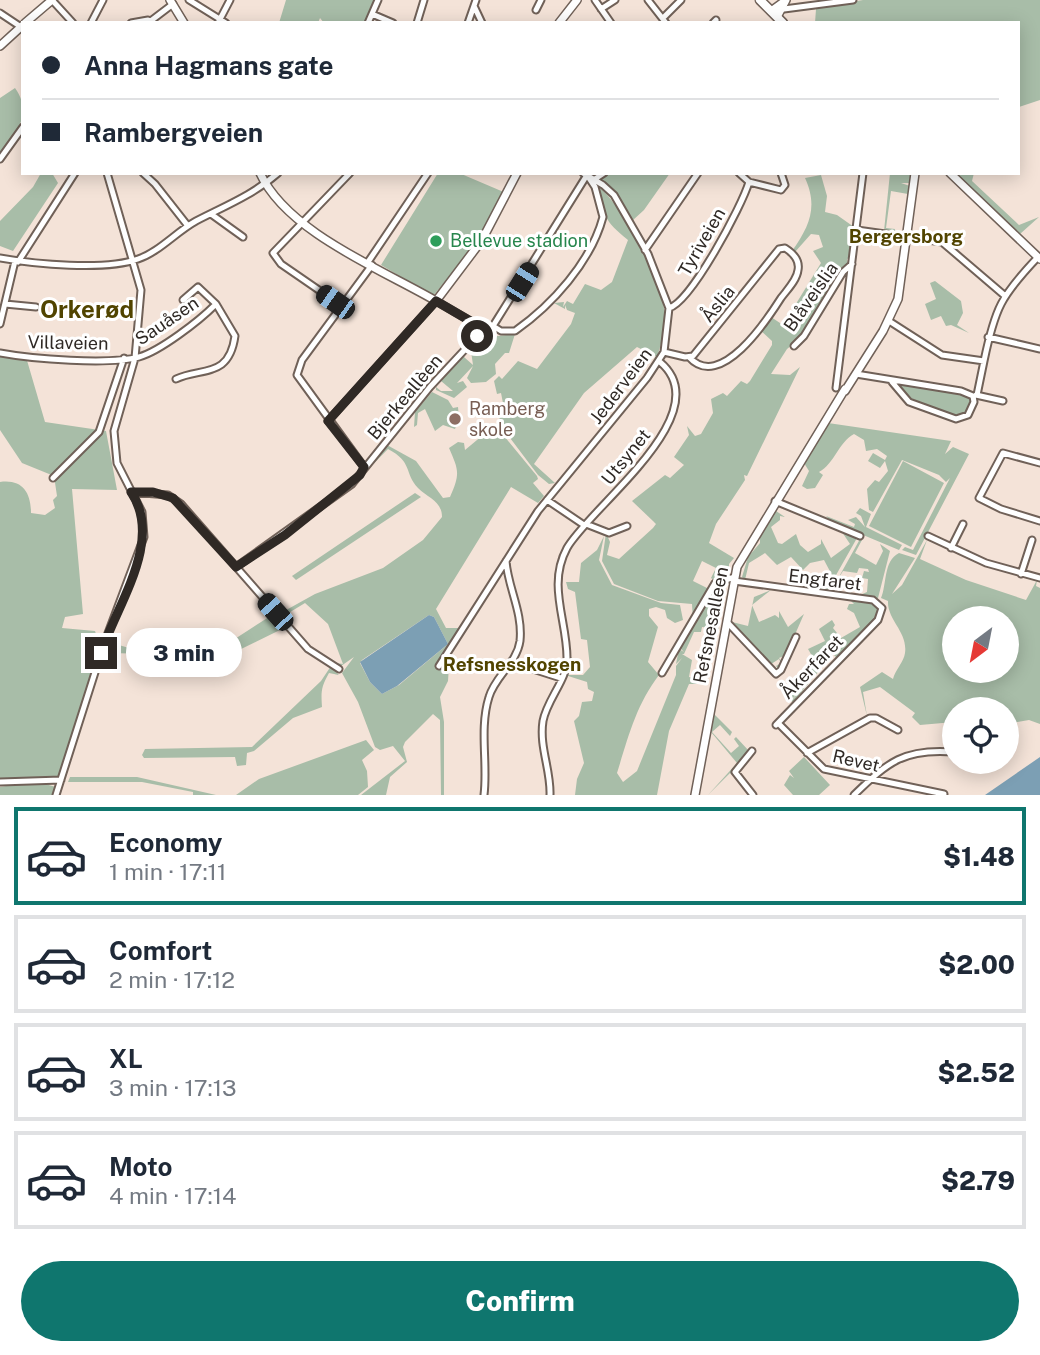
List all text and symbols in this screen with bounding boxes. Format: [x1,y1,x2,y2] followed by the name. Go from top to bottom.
[84,50,333,81] text: Anna Hagmans gate
[84,117,263,148] text: Rambergveien
[674,204,729,280] street label: Tyriveien
[849,225,963,247] district label: Bergersborg
[450,230,588,251] place label: Bellevue stadion
[428,233,444,249] marker: Bellevue stadion
[779,258,842,335] street label: Blåveislia
[502,259,543,305] car
[695,280,739,326] street label: Åslia
[312,281,359,323] car
[131,292,202,349] street label: Sauåsen
[40,295,134,323] district label: Orkerød
[461,320,493,352] route start
[27,331,109,354] street label: Villaveien
[585,344,656,428] street label: Jederveien
[363,350,446,444] street label: Bjerkeallèen
[469,398,545,440] place label: Ramberg skole
[447,411,463,427] marker: Ramberg skole
[597,425,654,489] street label: Utsynet
[689,565,732,685] street label: Refsnesalleen
[787,565,863,594] street label: Engfaret
[254,589,297,635] car
[942,606,1018,682] north arrow
[942,606,1019,774] map controls
[126,628,241,678] callout: 3 min
[775,629,847,703] street label: Åkerfaret
[85,637,117,669] route end
[153,639,215,666] text: 3 min
[443,653,581,675] district label: Refsnesskogen
[942,697,1019,774] button: locate
[831,745,882,776] street label: Revet
[25,825,88,888] icon: car
[109,827,222,858] text: Economy
[943,841,1015,872] text: $1.48
[109,858,226,885] text: 1 min · 17:11
[25,933,88,996] icon: car
[109,935,212,966] text: Comfort
[938,949,1015,980] text: $2.00
[109,966,235,993] text: 2 min · 17:12
[25,1041,88,1104] icon: car
[109,1043,143,1074] text: XL
[938,1057,1015,1088] text: $2.52
[109,1074,237,1101] text: 3 min · 17:13
[25,1149,88,1212] icon: car
[109,1151,172,1182] text: Moto
[941,1165,1015,1196] text: $2.79
[109,1182,237,1209] text: 4 min · 17:14
[21,1261,1019,1341] button: Confirm

